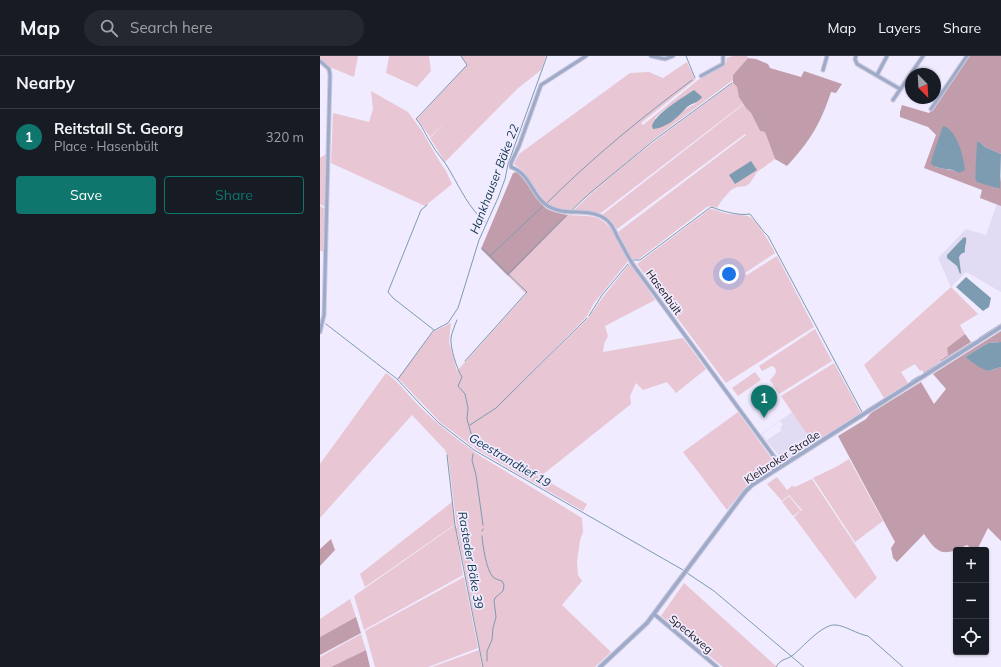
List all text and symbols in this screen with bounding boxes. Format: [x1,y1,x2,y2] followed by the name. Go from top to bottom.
[84,10,364,46] search box
[20,16,60,40] text: Map
[98,17,120,39] icon: search
[130,18,213,37] text: Search here
[827,19,856,37] text: Map
[878,19,921,37] text: Layers
[943,19,981,37] text: Share
[905,68,941,104] north arrow
[16,72,75,93] text: Nearby
[54,119,183,138] text: Reitstall St. Georg
[466,122,522,236] water label: Hankhauser Bäke 22
[25,129,33,145] text: 1
[266,129,304,145] text: 320 m
[54,138,158,154] text: Place · Hasenbült
[16,176,156,214] button: Save
[164,176,304,214] button: Share
[719,264,739,284] your location
[643,267,685,317] street label: Hasenbült
[751,385,777,418] pin: 1
[741,427,823,487] street label: Kleibroker Straße
[466,430,554,490] water label: Geestrandtief 19
[455,510,487,610] water label: Rasteder Bäke 39
[953,547,989,655] map controls
[953,547,989,583] button: +
[953,583,989,619] button: −
[666,612,716,656] street label: Speckweg
[953,619,989,655] button: locate

